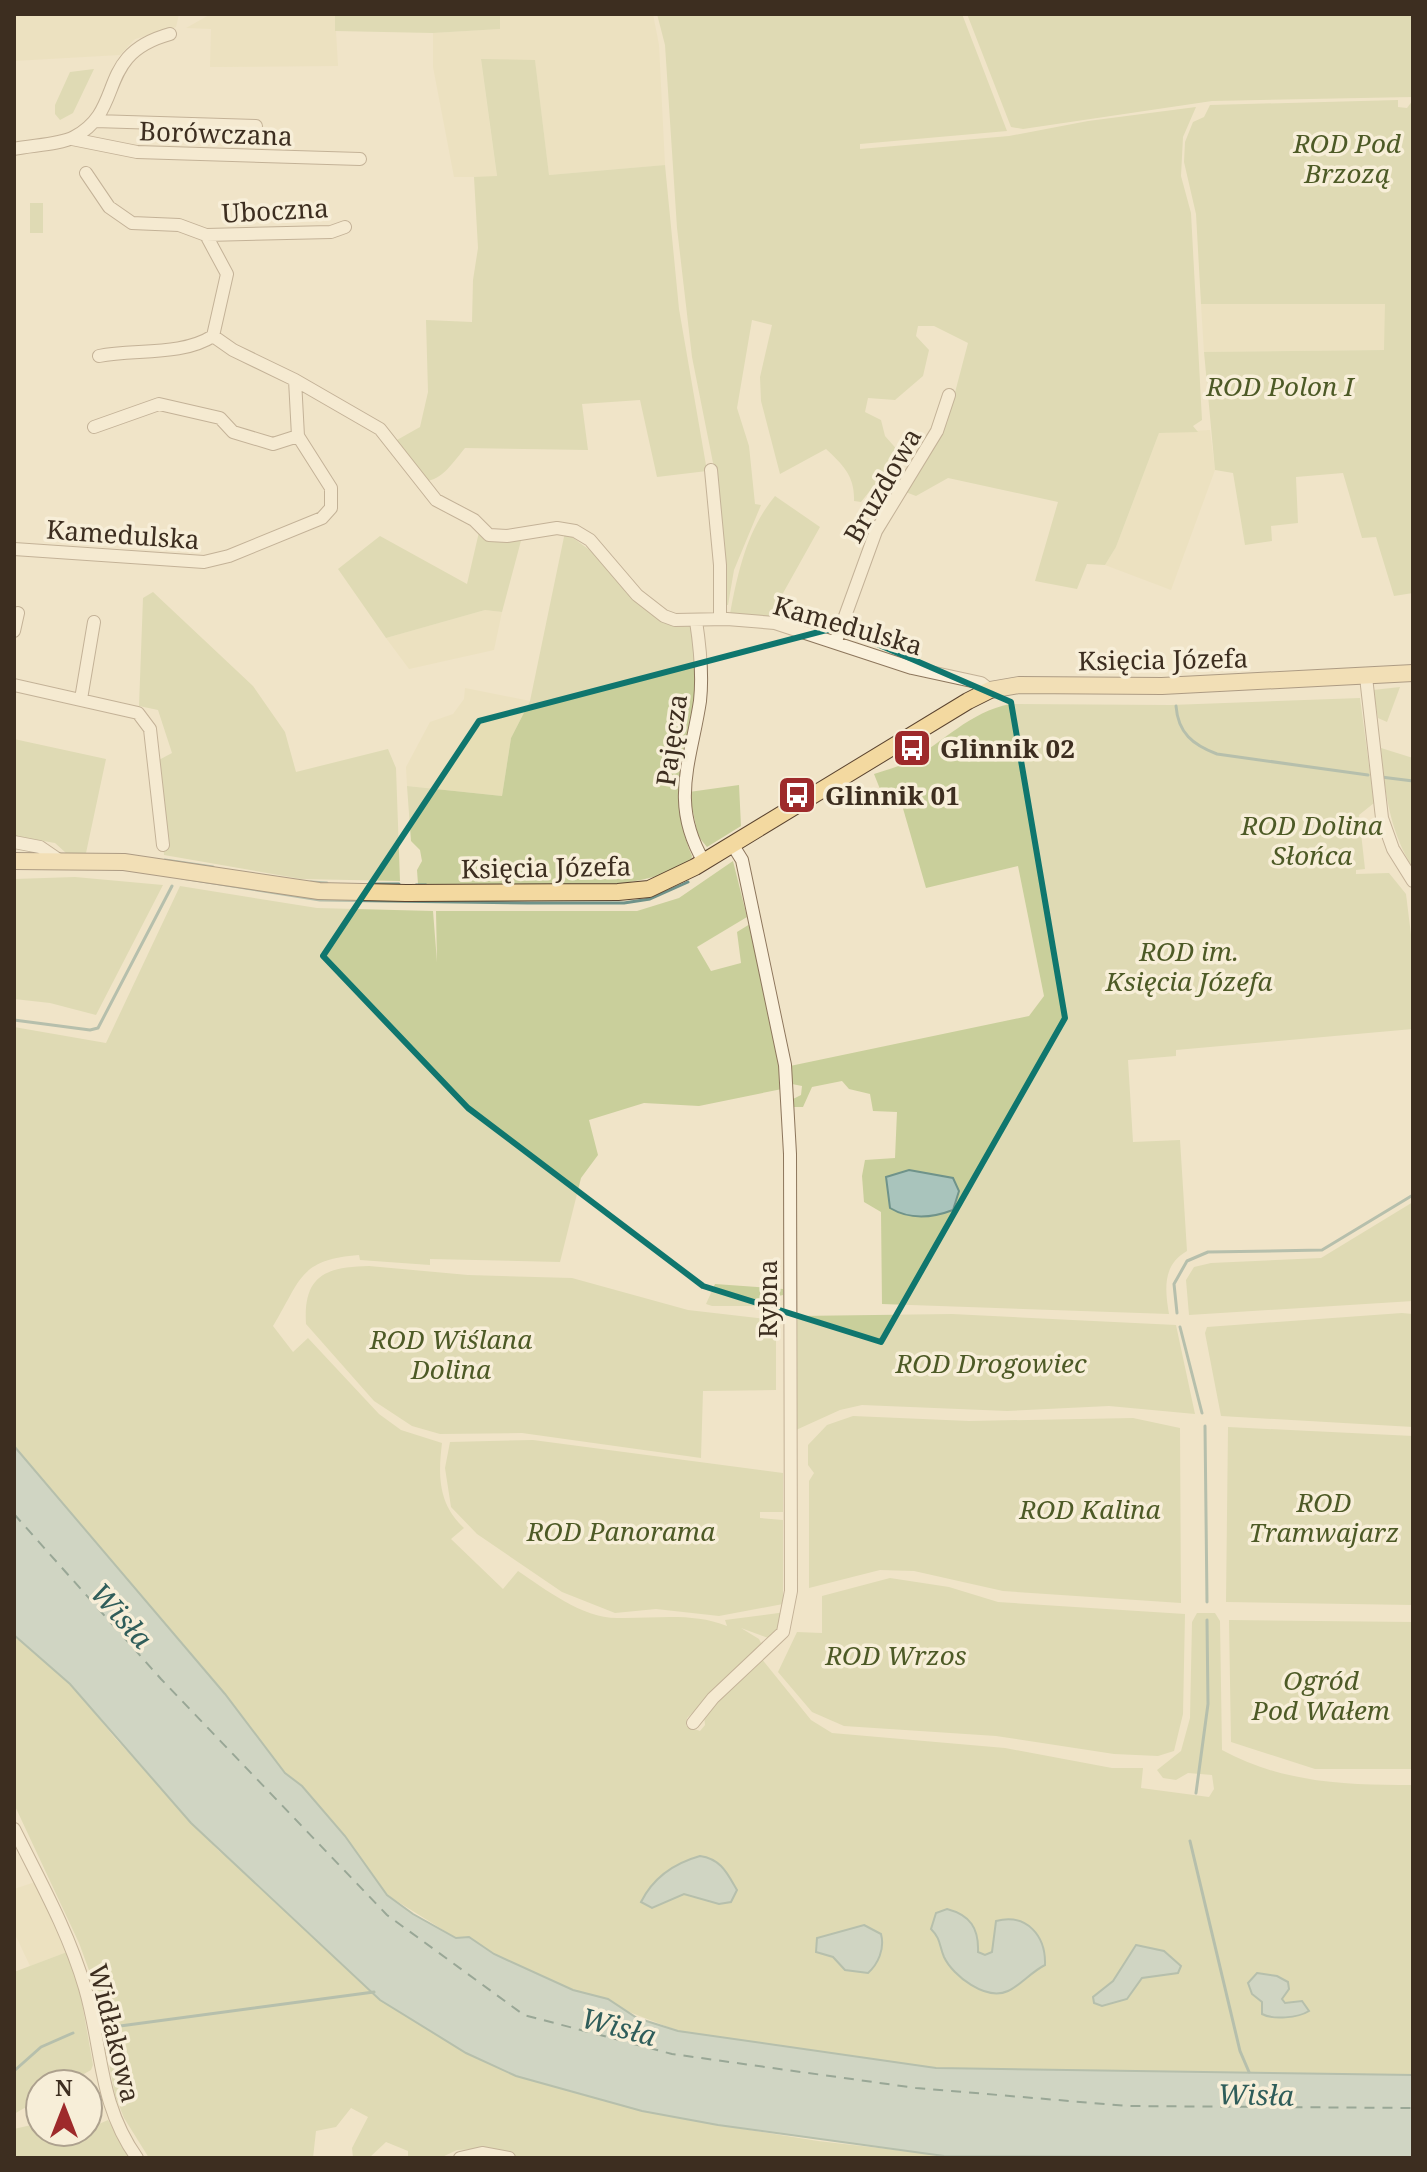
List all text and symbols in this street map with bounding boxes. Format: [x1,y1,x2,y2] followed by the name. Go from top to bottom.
[139,112,293,154] street label: Borówczana
[1292,125,1402,191] park label: ROD Pod Brzozą
[221,189,329,231] street label: Uboczna
[1205,368,1355,404] park label: ROD Polon I
[835,421,929,549] street label: Bruzdowa
[45,511,201,557] street label: Kamedulska
[769,587,927,663] street label: Kamedulska
[1078,640,1248,678] street label: Księcia Józefa
[647,692,695,788] street label: Pajęcza
[891,727,933,769] bus stop icon: Glinnik 02
[940,730,1075,766] place label: Glinnik 02
[776,774,818,816] bus stop icon: Glinnik 01
[825,777,960,813] place label: Glinnik 01
[1240,807,1383,873] park label: ROD Dolina Słońca
[461,848,631,886] street label: Księcia Józefa
[1105,933,1273,999] park label: ROD im. Księcia Józefa
[749,1260,785,1338] street label: Rybna
[369,1321,532,1387] park label: ROD Wiślana Dolina
[894,1345,1087,1381] park label: ROD Drogowiec
[1249,1484,1399,1550] park label: ROD Tramwajarz
[1018,1491,1161,1527] park label: ROD Kalina
[526,1513,715,1549] park label: ROD Panorama
[82,1574,162,1657] water label: Wisła
[824,1637,967,1673] park label: ROD Wrzos
[1251,1662,1390,1728] park label: Ogród Pod Wałem
[80,1960,150,2106] street label: Widłakowa
[577,1998,661,2054] water label: Wisła
[24,2068,104,2148] north arrow
[55,2072,73,2102] text: N
[1218,2074,1295,2114] water label: Wisła

